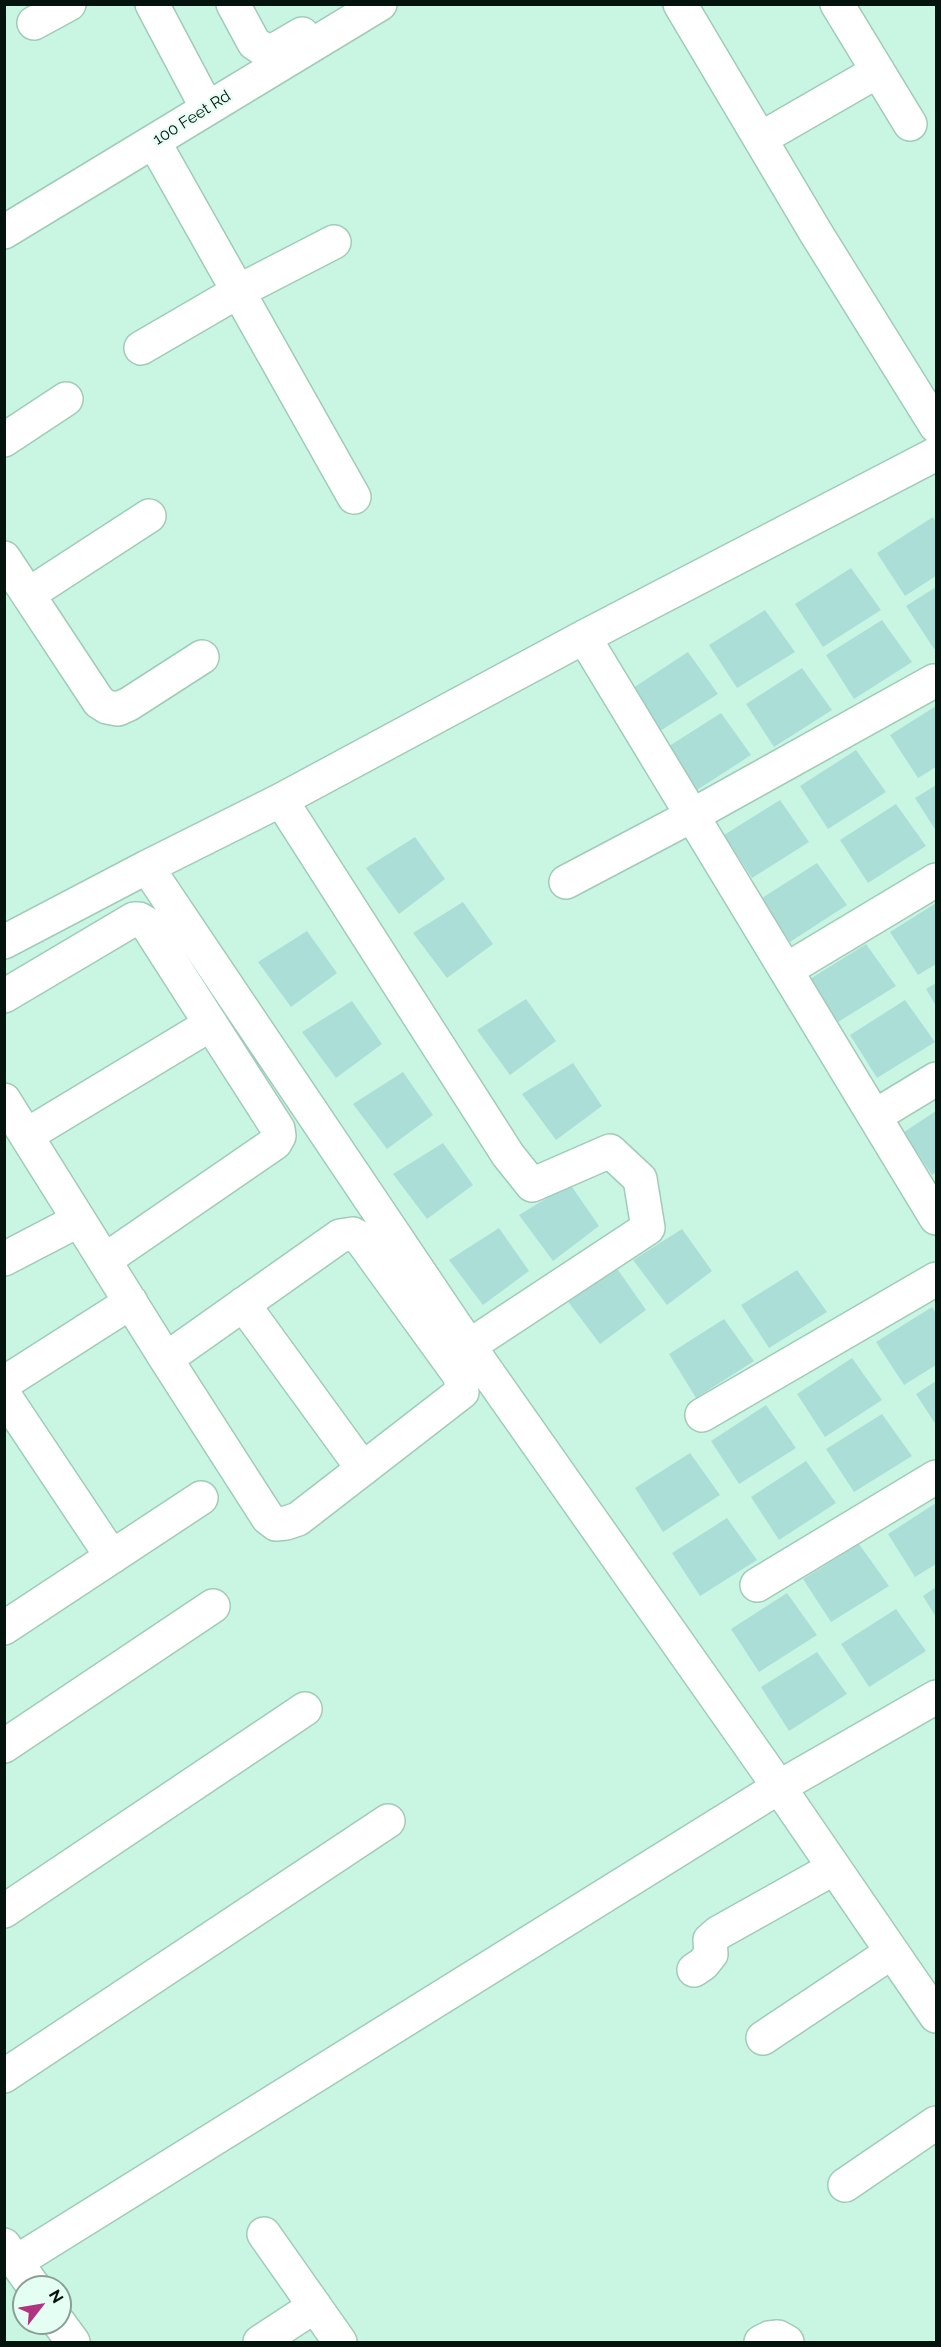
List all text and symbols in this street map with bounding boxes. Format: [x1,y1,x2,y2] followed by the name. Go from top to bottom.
[150,87,234,149] street label: 100 Feet Rd
[12,2275,72,2335] north arrow
[45,2286,67,2307] text: N

